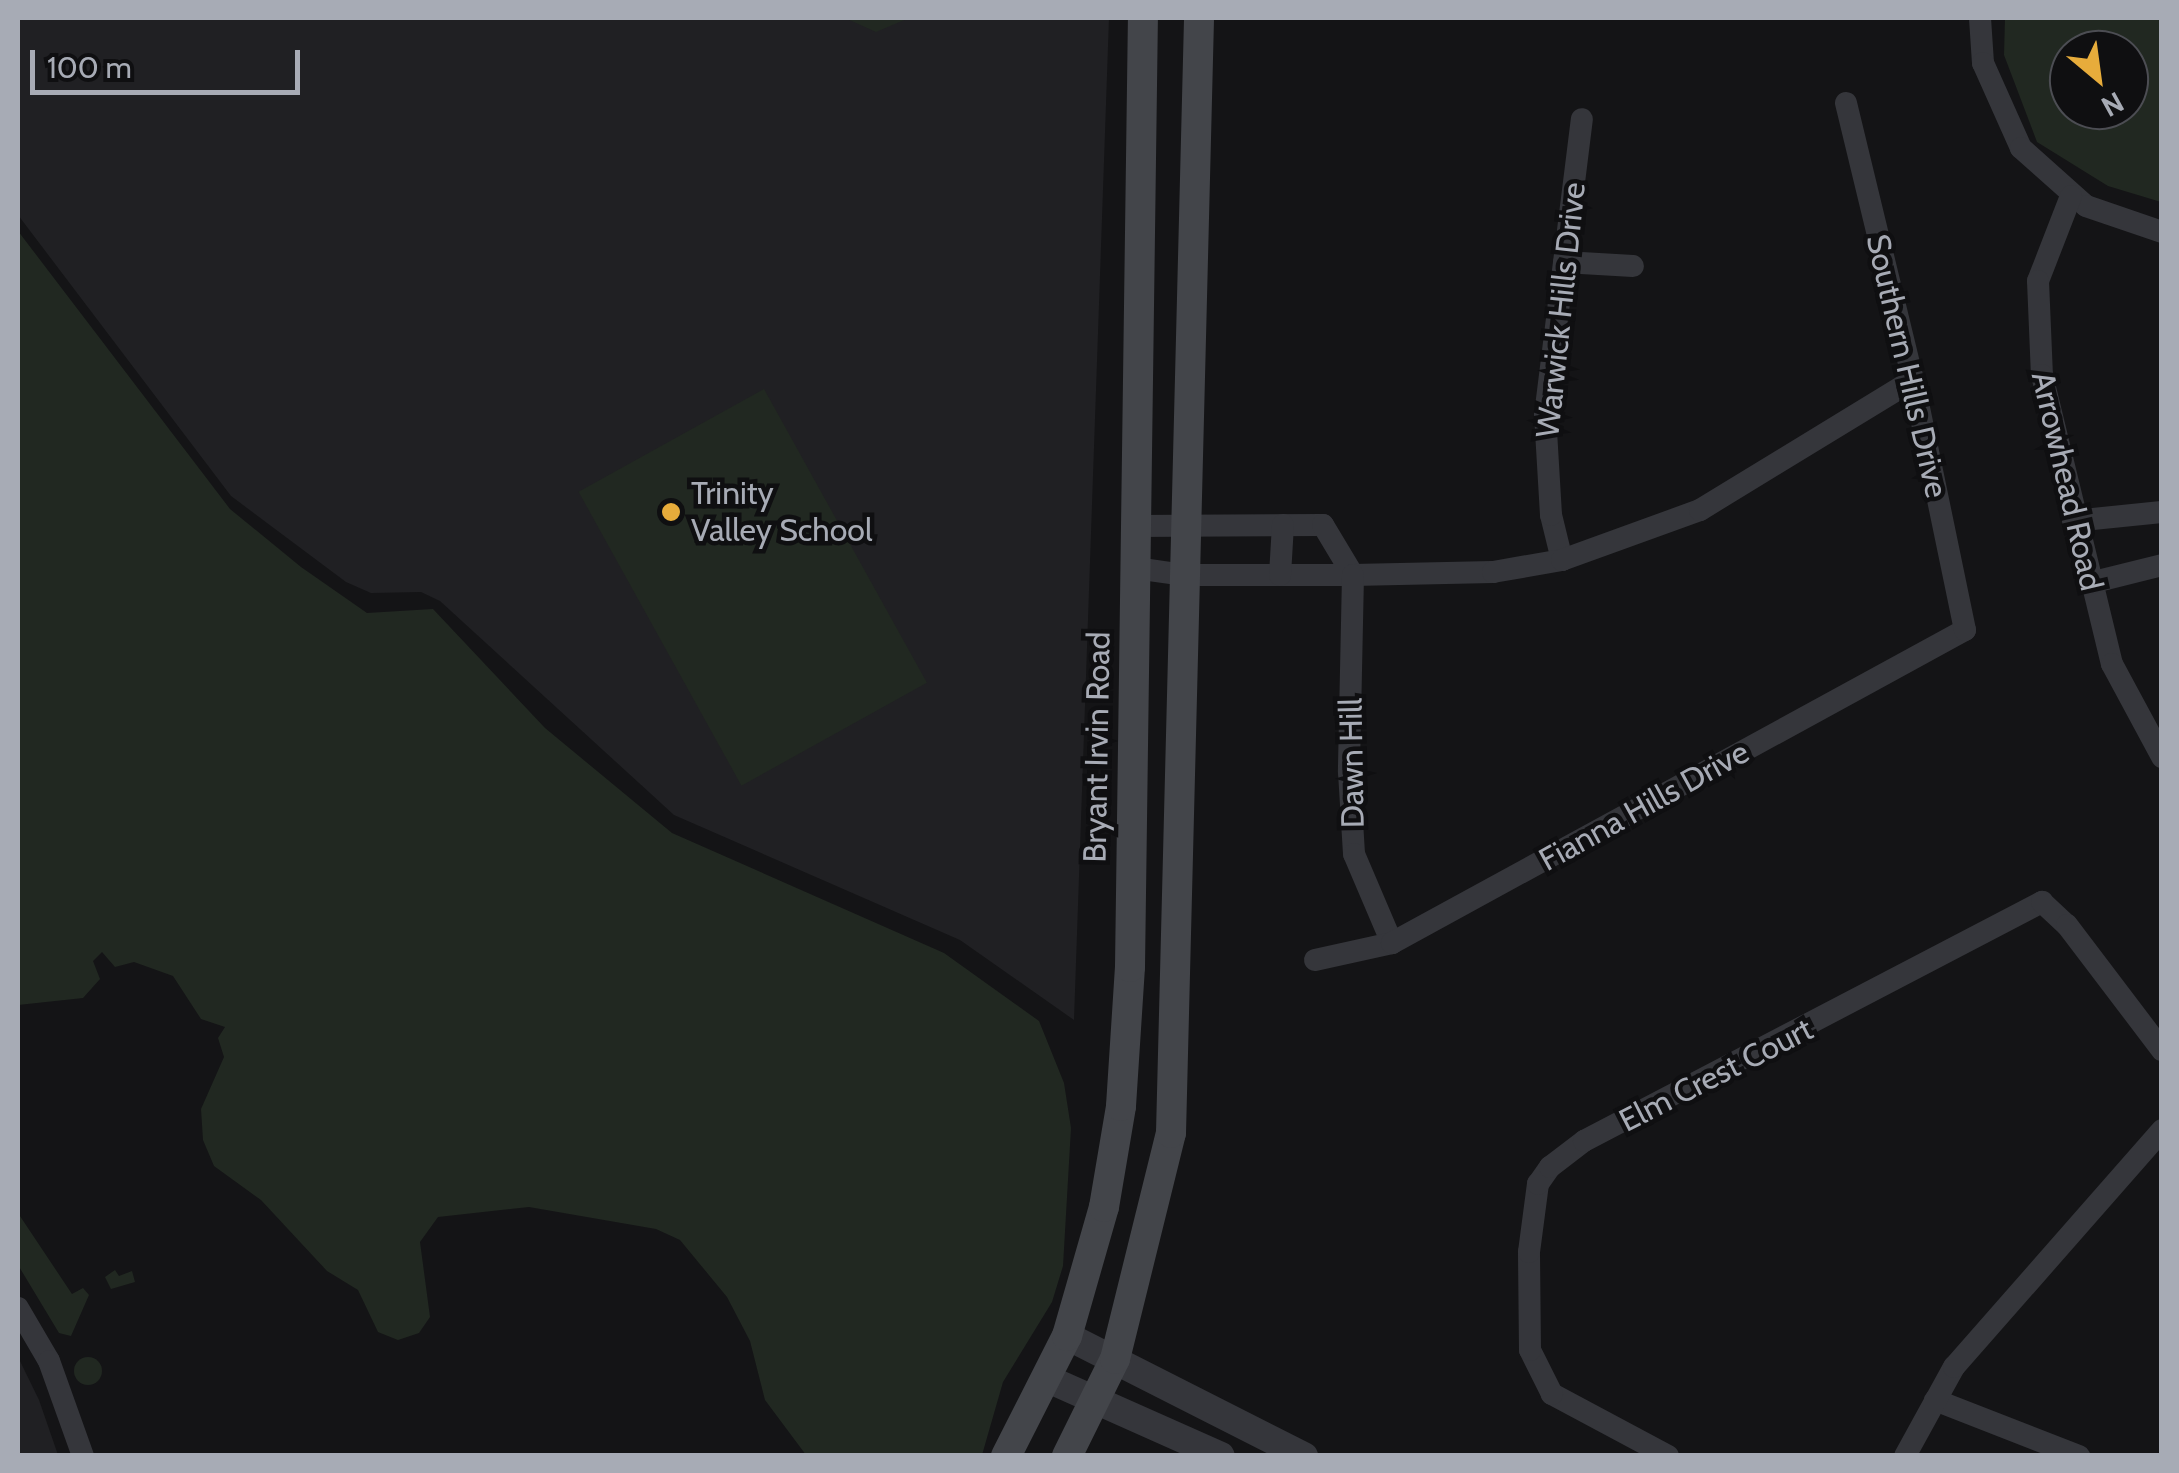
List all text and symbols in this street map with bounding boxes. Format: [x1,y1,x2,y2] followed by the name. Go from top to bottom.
[35,30,305,92] scale bar
[2049,30,2149,130] north arrow
[47,49,132,86] text: 100 m
[2096,85,2129,124] text: N
[1528,180,1594,440] street label: Warwick Hills Drive
[1858,231,1956,501] street label: Southern Hills Drive
[2023,368,2111,594] street label: Arrowhead Road
[691,475,872,550] place label: Trinity Valley School
[660,501,682,523] marker: Trinity Valley School
[1076,631,1118,863] street label: Bryant Irvin Road
[1332,697,1372,829] street label: Dawn Hill
[1533,733,1755,879] street label: Fianna Hills Drive
[1613,1010,1819,1140] street label: Elm Crest Court

